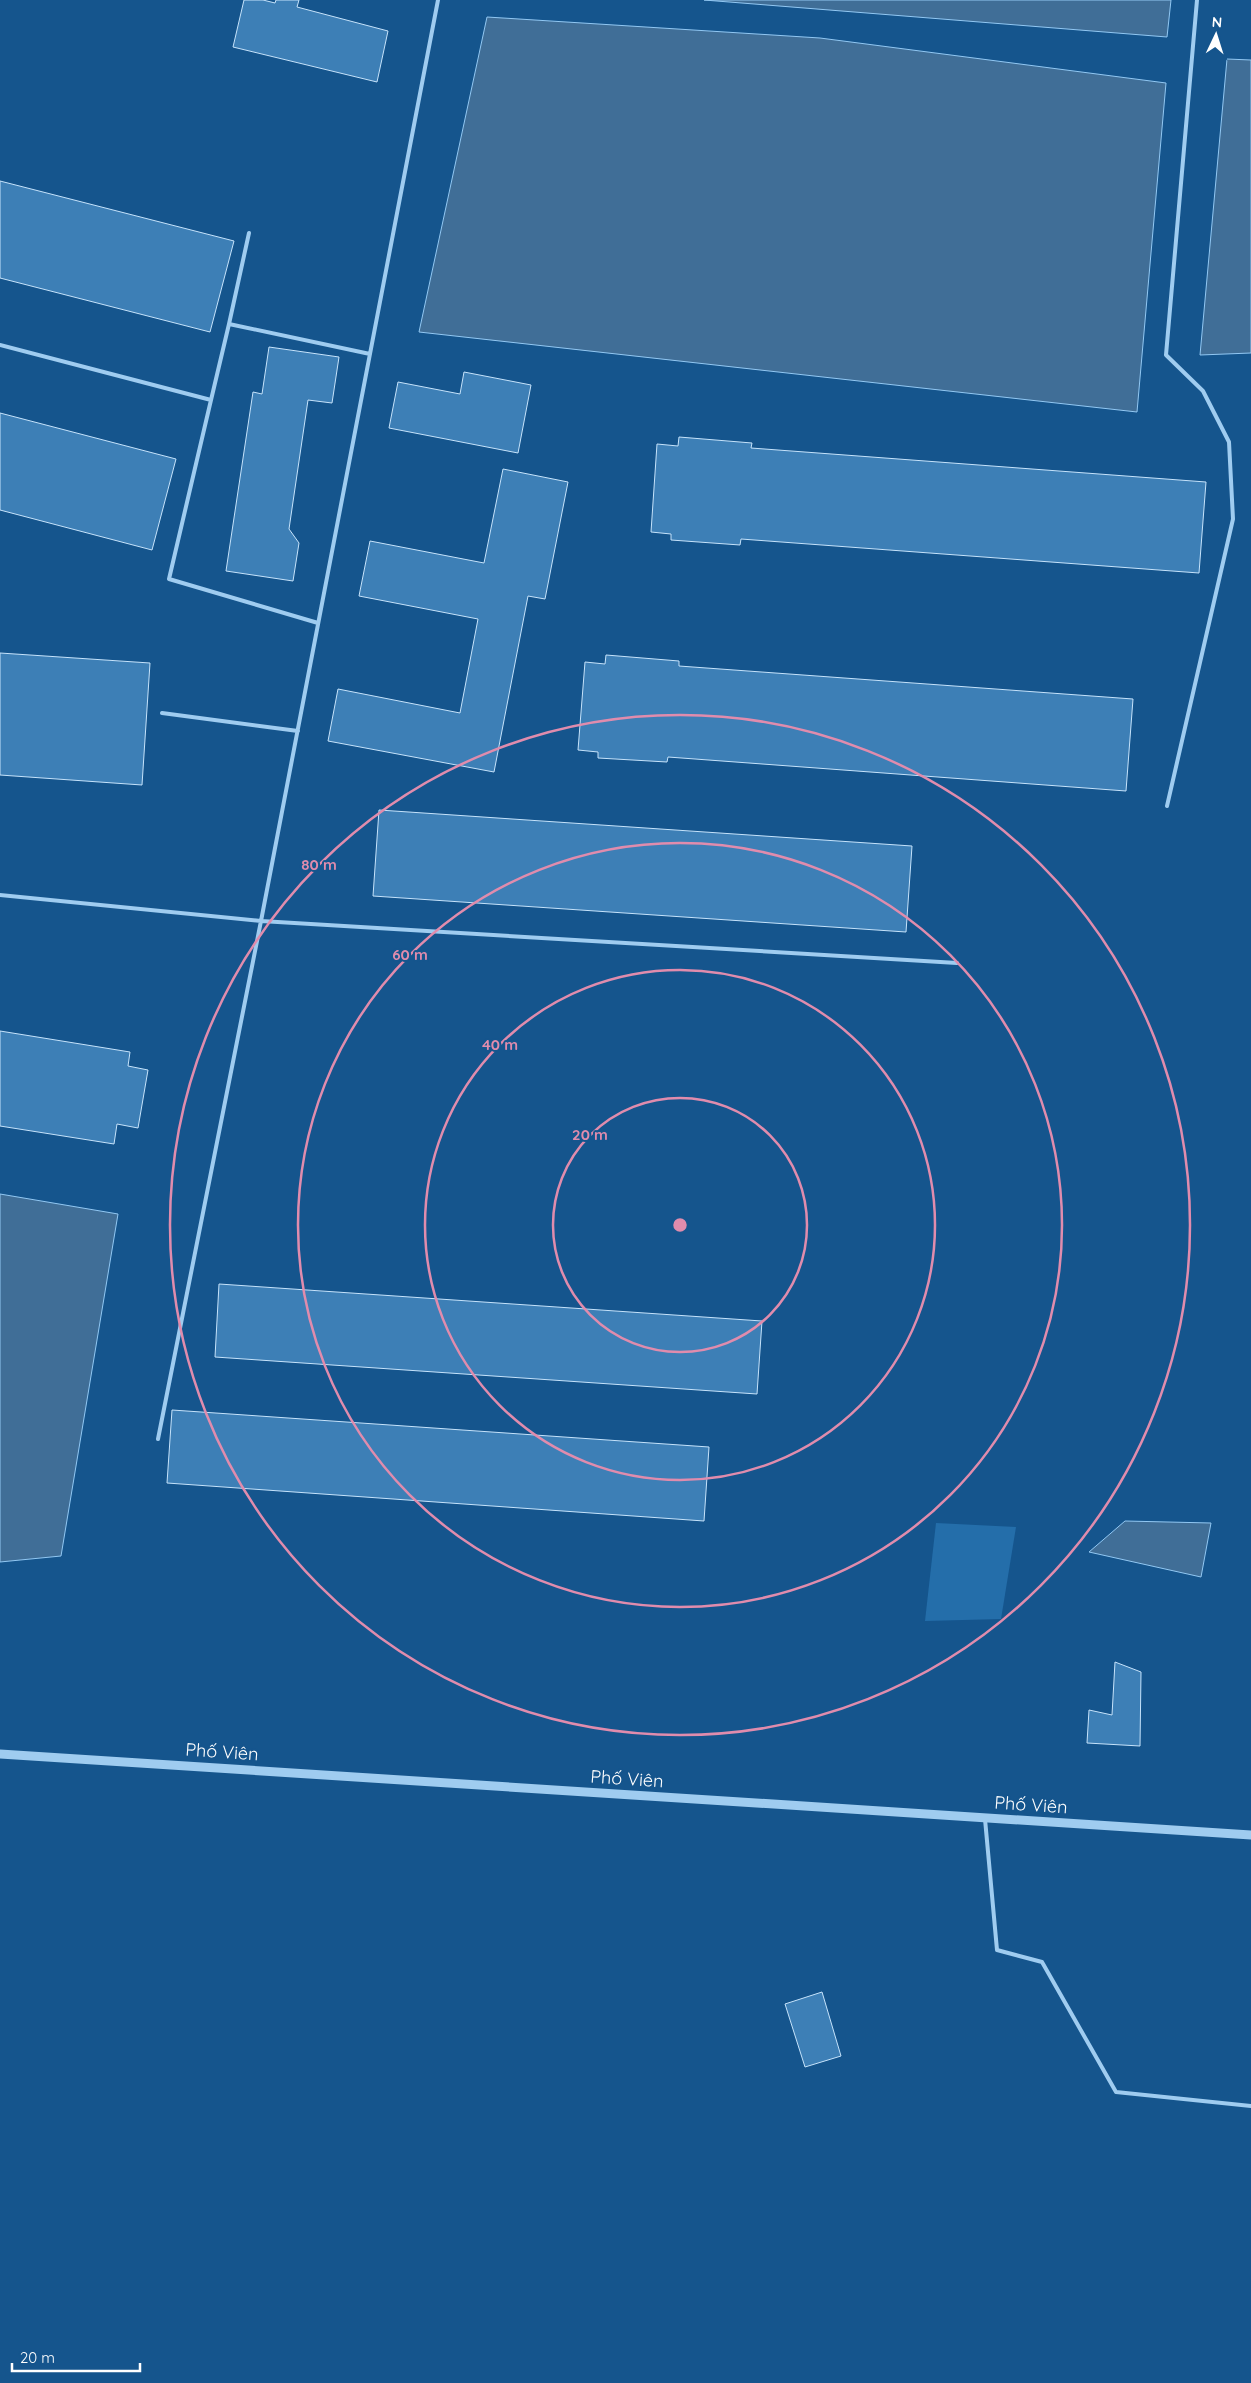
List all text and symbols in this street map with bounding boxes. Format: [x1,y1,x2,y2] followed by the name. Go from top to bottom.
[1191,10,1241,60] north arrow
[1211,13,1223,31] text: N
[301,855,337,874] text: 80 m
[392,945,428,964] text: 60 m
[482,1035,518,1054] text: 40 m
[572,1125,608,1144] text: 20 m
[671,1216,689,1234] centre of rings
[185,1737,259,1766] street label: Phố Viên
[590,1764,664,1793] street label: Phố Viên
[994,1790,1068,1819] street label: Phố Viên
[12,2340,140,2372] scale bar
[20,2348,55,2367] text: 20 m

